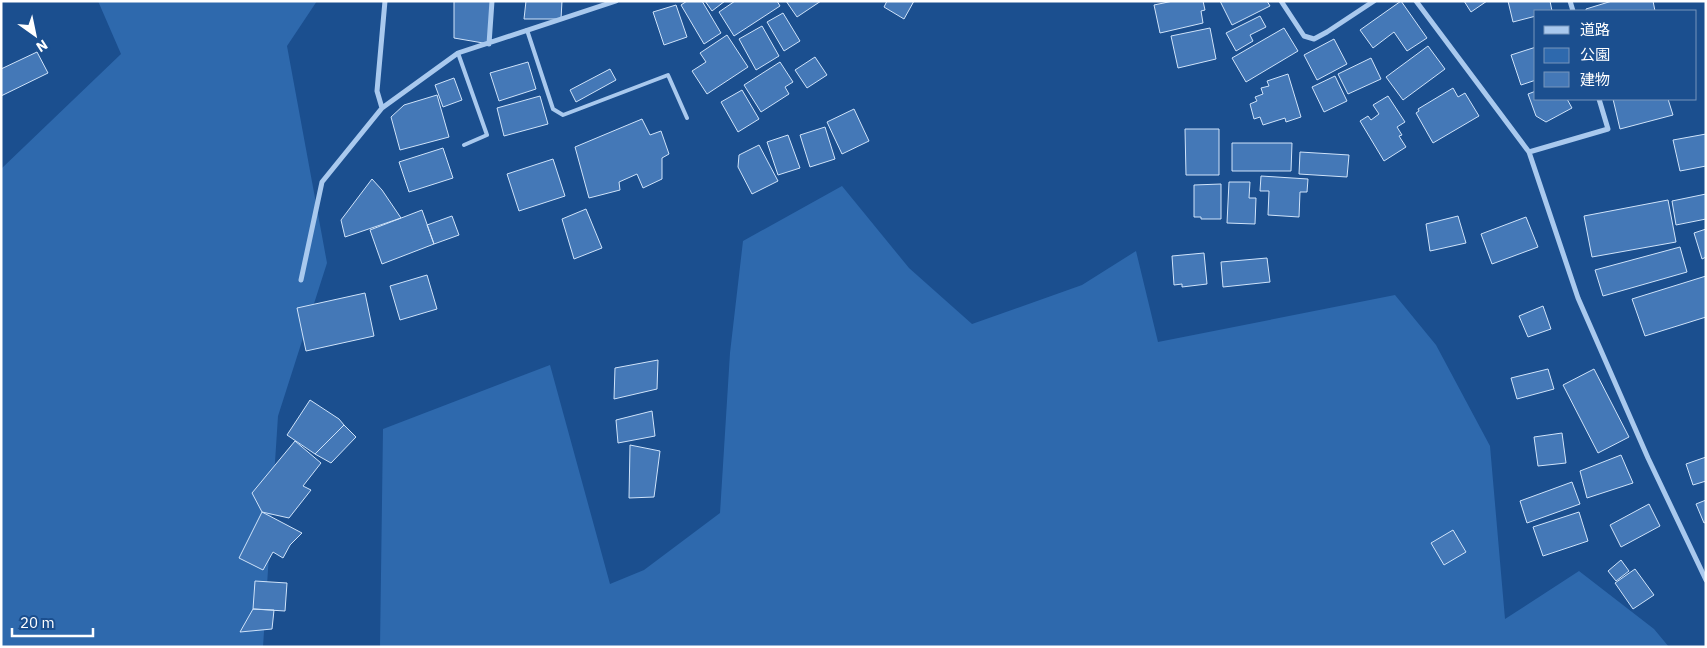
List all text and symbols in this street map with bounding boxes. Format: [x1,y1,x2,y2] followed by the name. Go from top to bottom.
[10,10,60,60] north arrow
[1534,10,1697,100] legend
[1580,20,1610,39] text: 道路
[33,36,51,56] text: N
[1580,45,1610,64] text: 公園
[1580,70,1610,89] text: 建物
[12,606,94,638] scale bar
[20,613,55,632] text: 20 m

